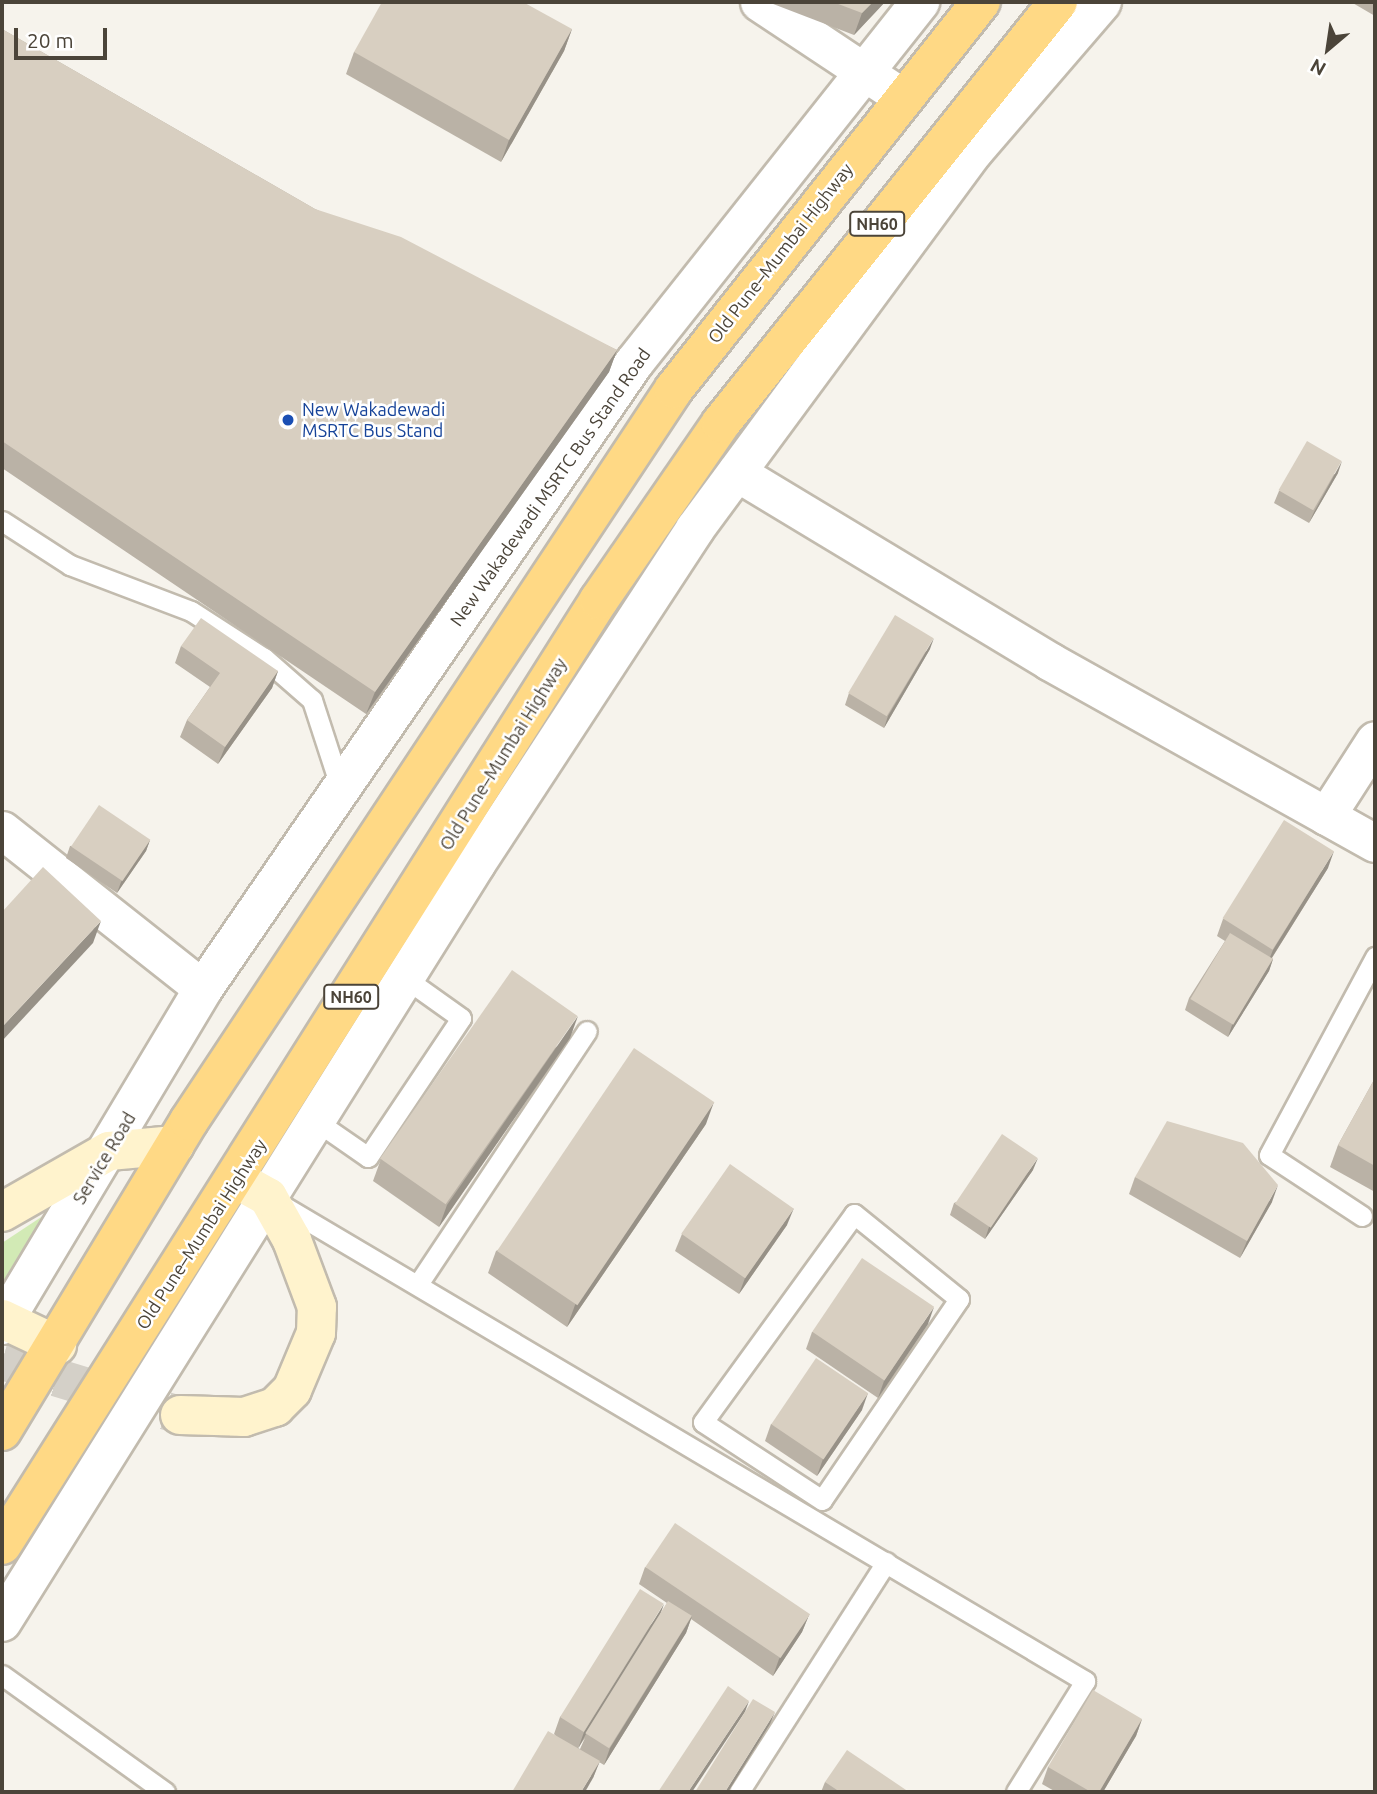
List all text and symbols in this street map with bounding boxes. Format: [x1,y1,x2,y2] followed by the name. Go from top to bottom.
[18,14,110,58] scale bar
[1293,14,1363,84] north arrow
[27,28,74,52] text: 20 m
[1306,54,1329,80] text: N
[703,159,857,347] street label: Old Pune–Mumbai Highway
[849,212,905,236] road number: NH60
[445,344,655,630] street label: New Wakadewadi MSRTC Bus Stand Road
[302,399,445,442] place label: New Wakadewadi MSRTC Bus Stand
[280,412,296,428] marker: New Wakadewadi MSRTC Bus Stand
[435,654,571,854] street label: Old Pune–Mumbai Highway
[323,984,379,1009] road number: NH60
[68,1108,140,1208] street label: Service Road
[131,1135,271,1333] street label: Old Pune–Mumbai Highway

